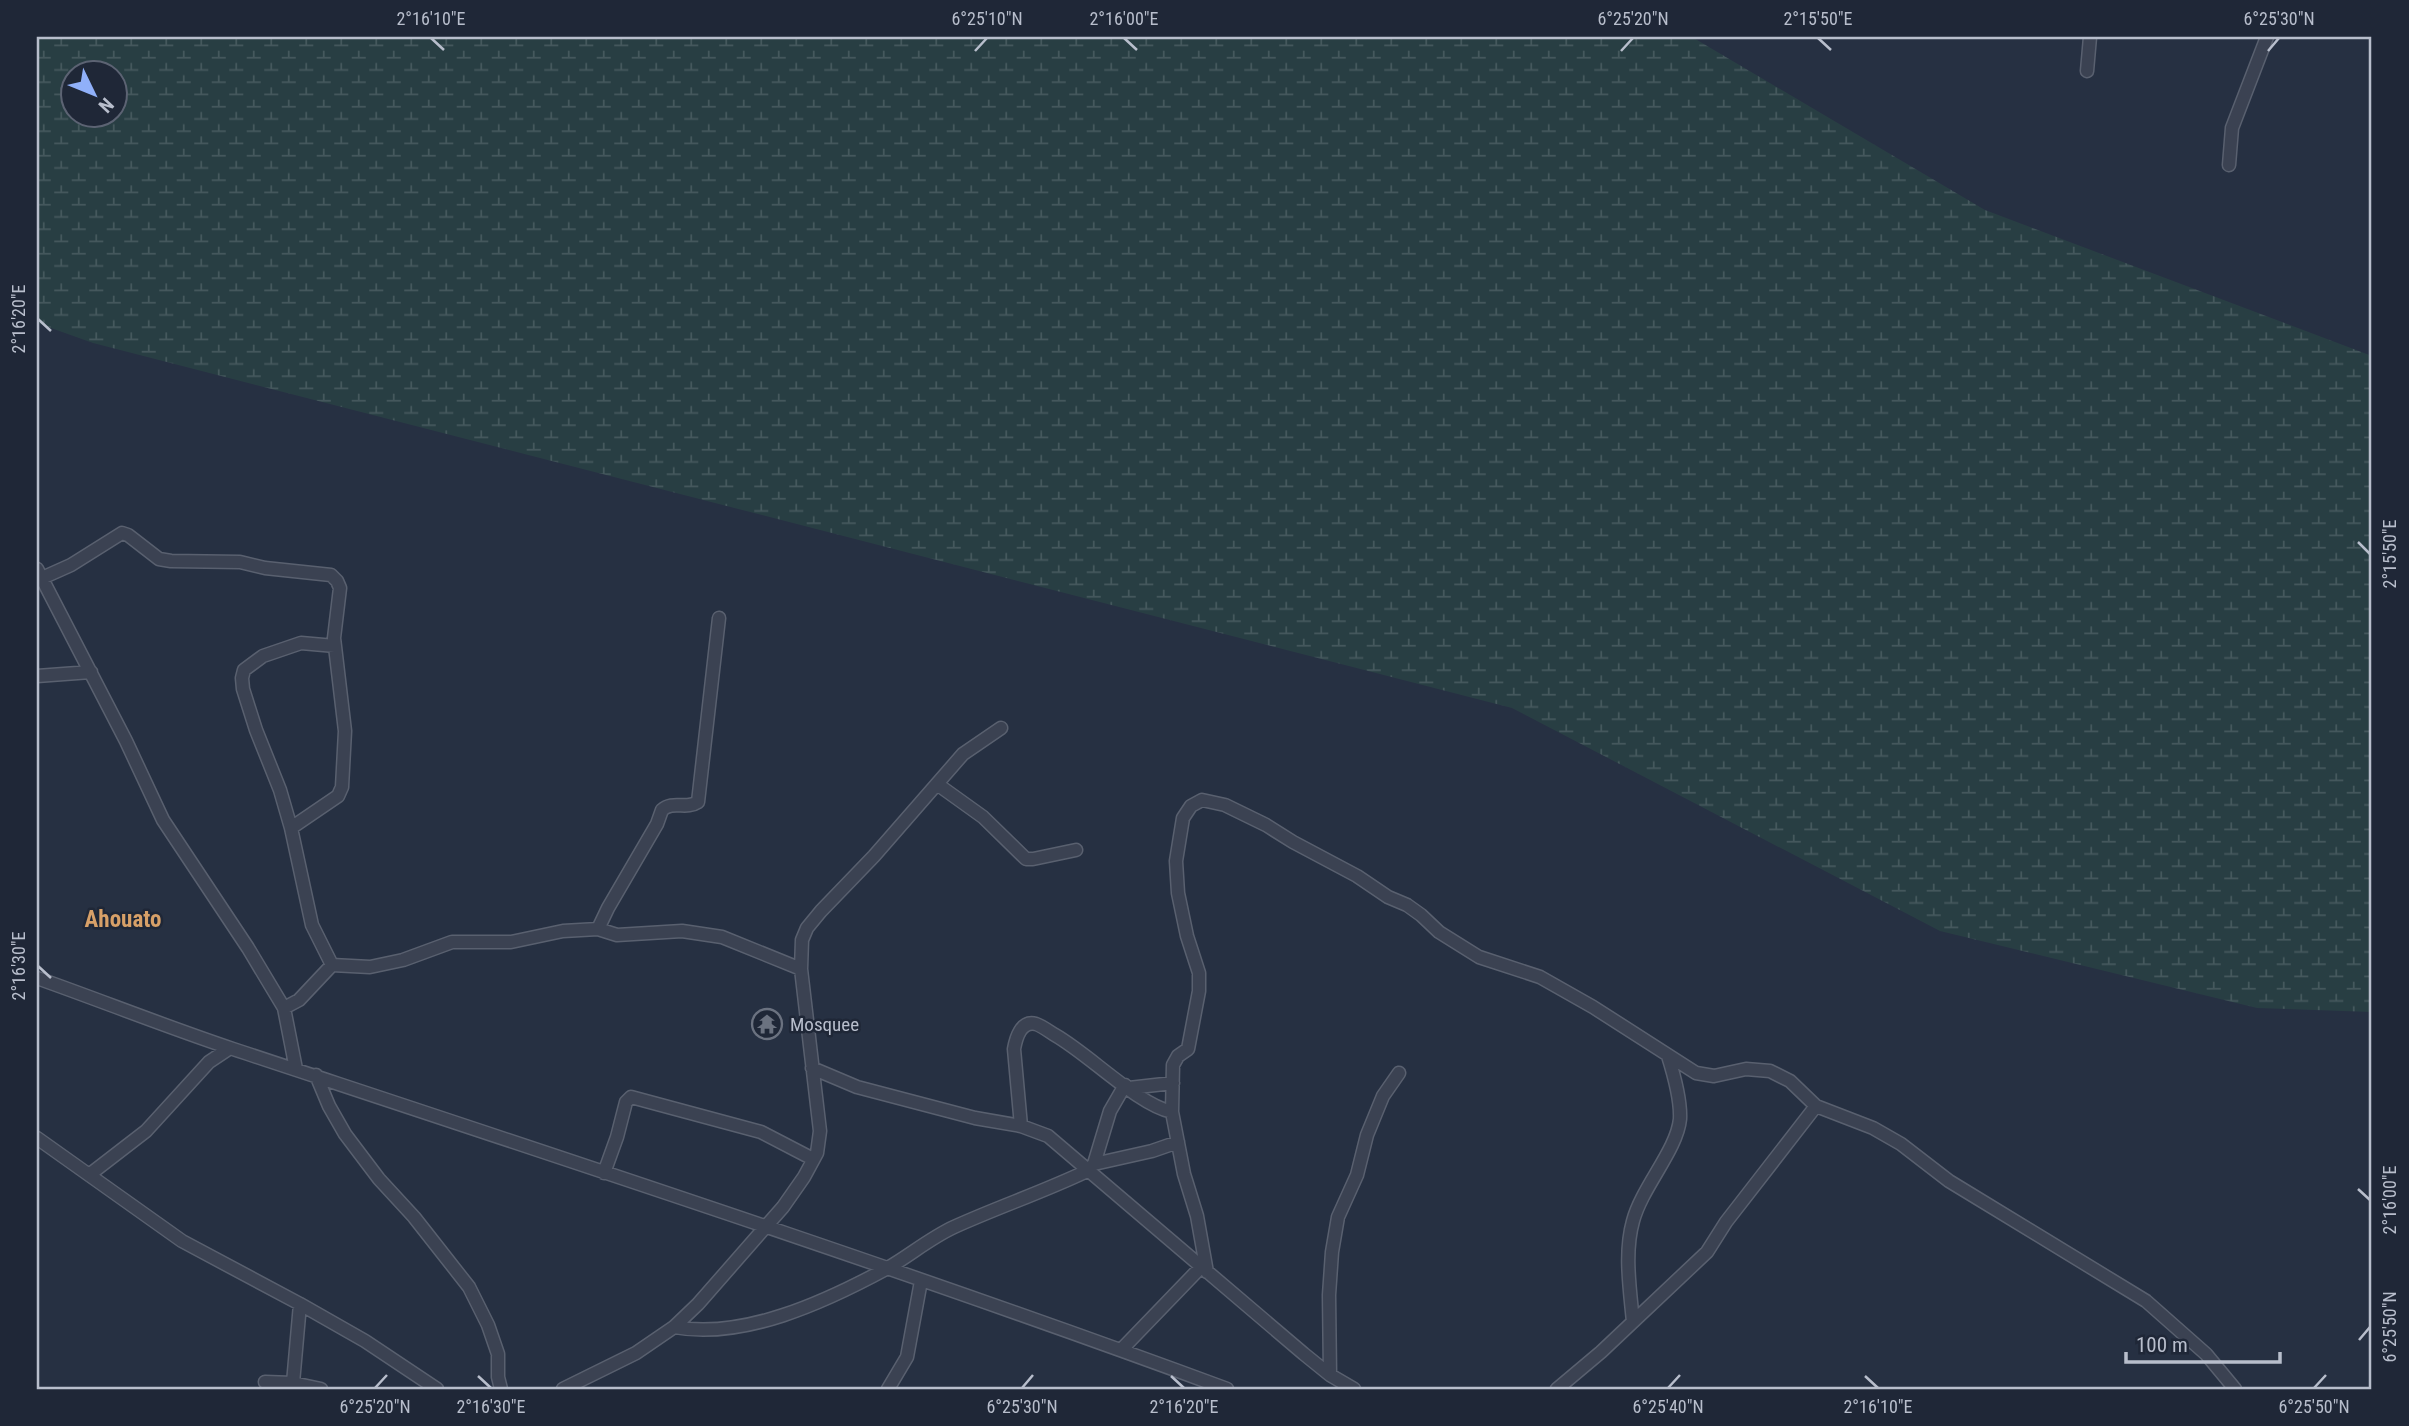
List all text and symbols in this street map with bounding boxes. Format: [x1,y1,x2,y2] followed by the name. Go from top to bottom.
[396,8,466,29] text: 2°16'10"E
[951,8,1023,29] text: 6°25'10"N
[1089,8,1159,29] text: 2°16'00"E
[1597,8,1669,29] text: 6°25'20"N
[1783,8,1853,29] text: 2°15'50"E
[2243,8,2315,29] text: 6°25'30"N
[60,60,130,130] north arrow
[94,93,118,117] text: N
[8,284,29,354] text: 2°16'20"E
[2379,519,2400,589] text: 2°15'50"E
[85,906,161,933] district label: Ahouato
[8,931,29,1001] text: 2°16'30"E
[750,1007,784,1041] temple icon: Mosquee
[790,1013,859,1036] place label: Mosquee
[2379,1165,2400,1235] text: 2°16'00"E
[2379,1291,2400,1363] text: 6°25'50"N
[2126,1321,2280,1365] scale bar
[2136,1333,2188,1357] text: 100 m
[339,1396,411,1417] text: 6°25'20"N
[456,1396,526,1417] text: 2°16'30"E
[986,1396,1058,1417] text: 6°25'30"N
[1149,1396,1219,1417] text: 2°16'20"E
[1632,1396,1704,1417] text: 6°25'40"N
[1843,1396,1913,1417] text: 2°16'10"E
[2278,1396,2350,1417] text: 6°25'50"N

